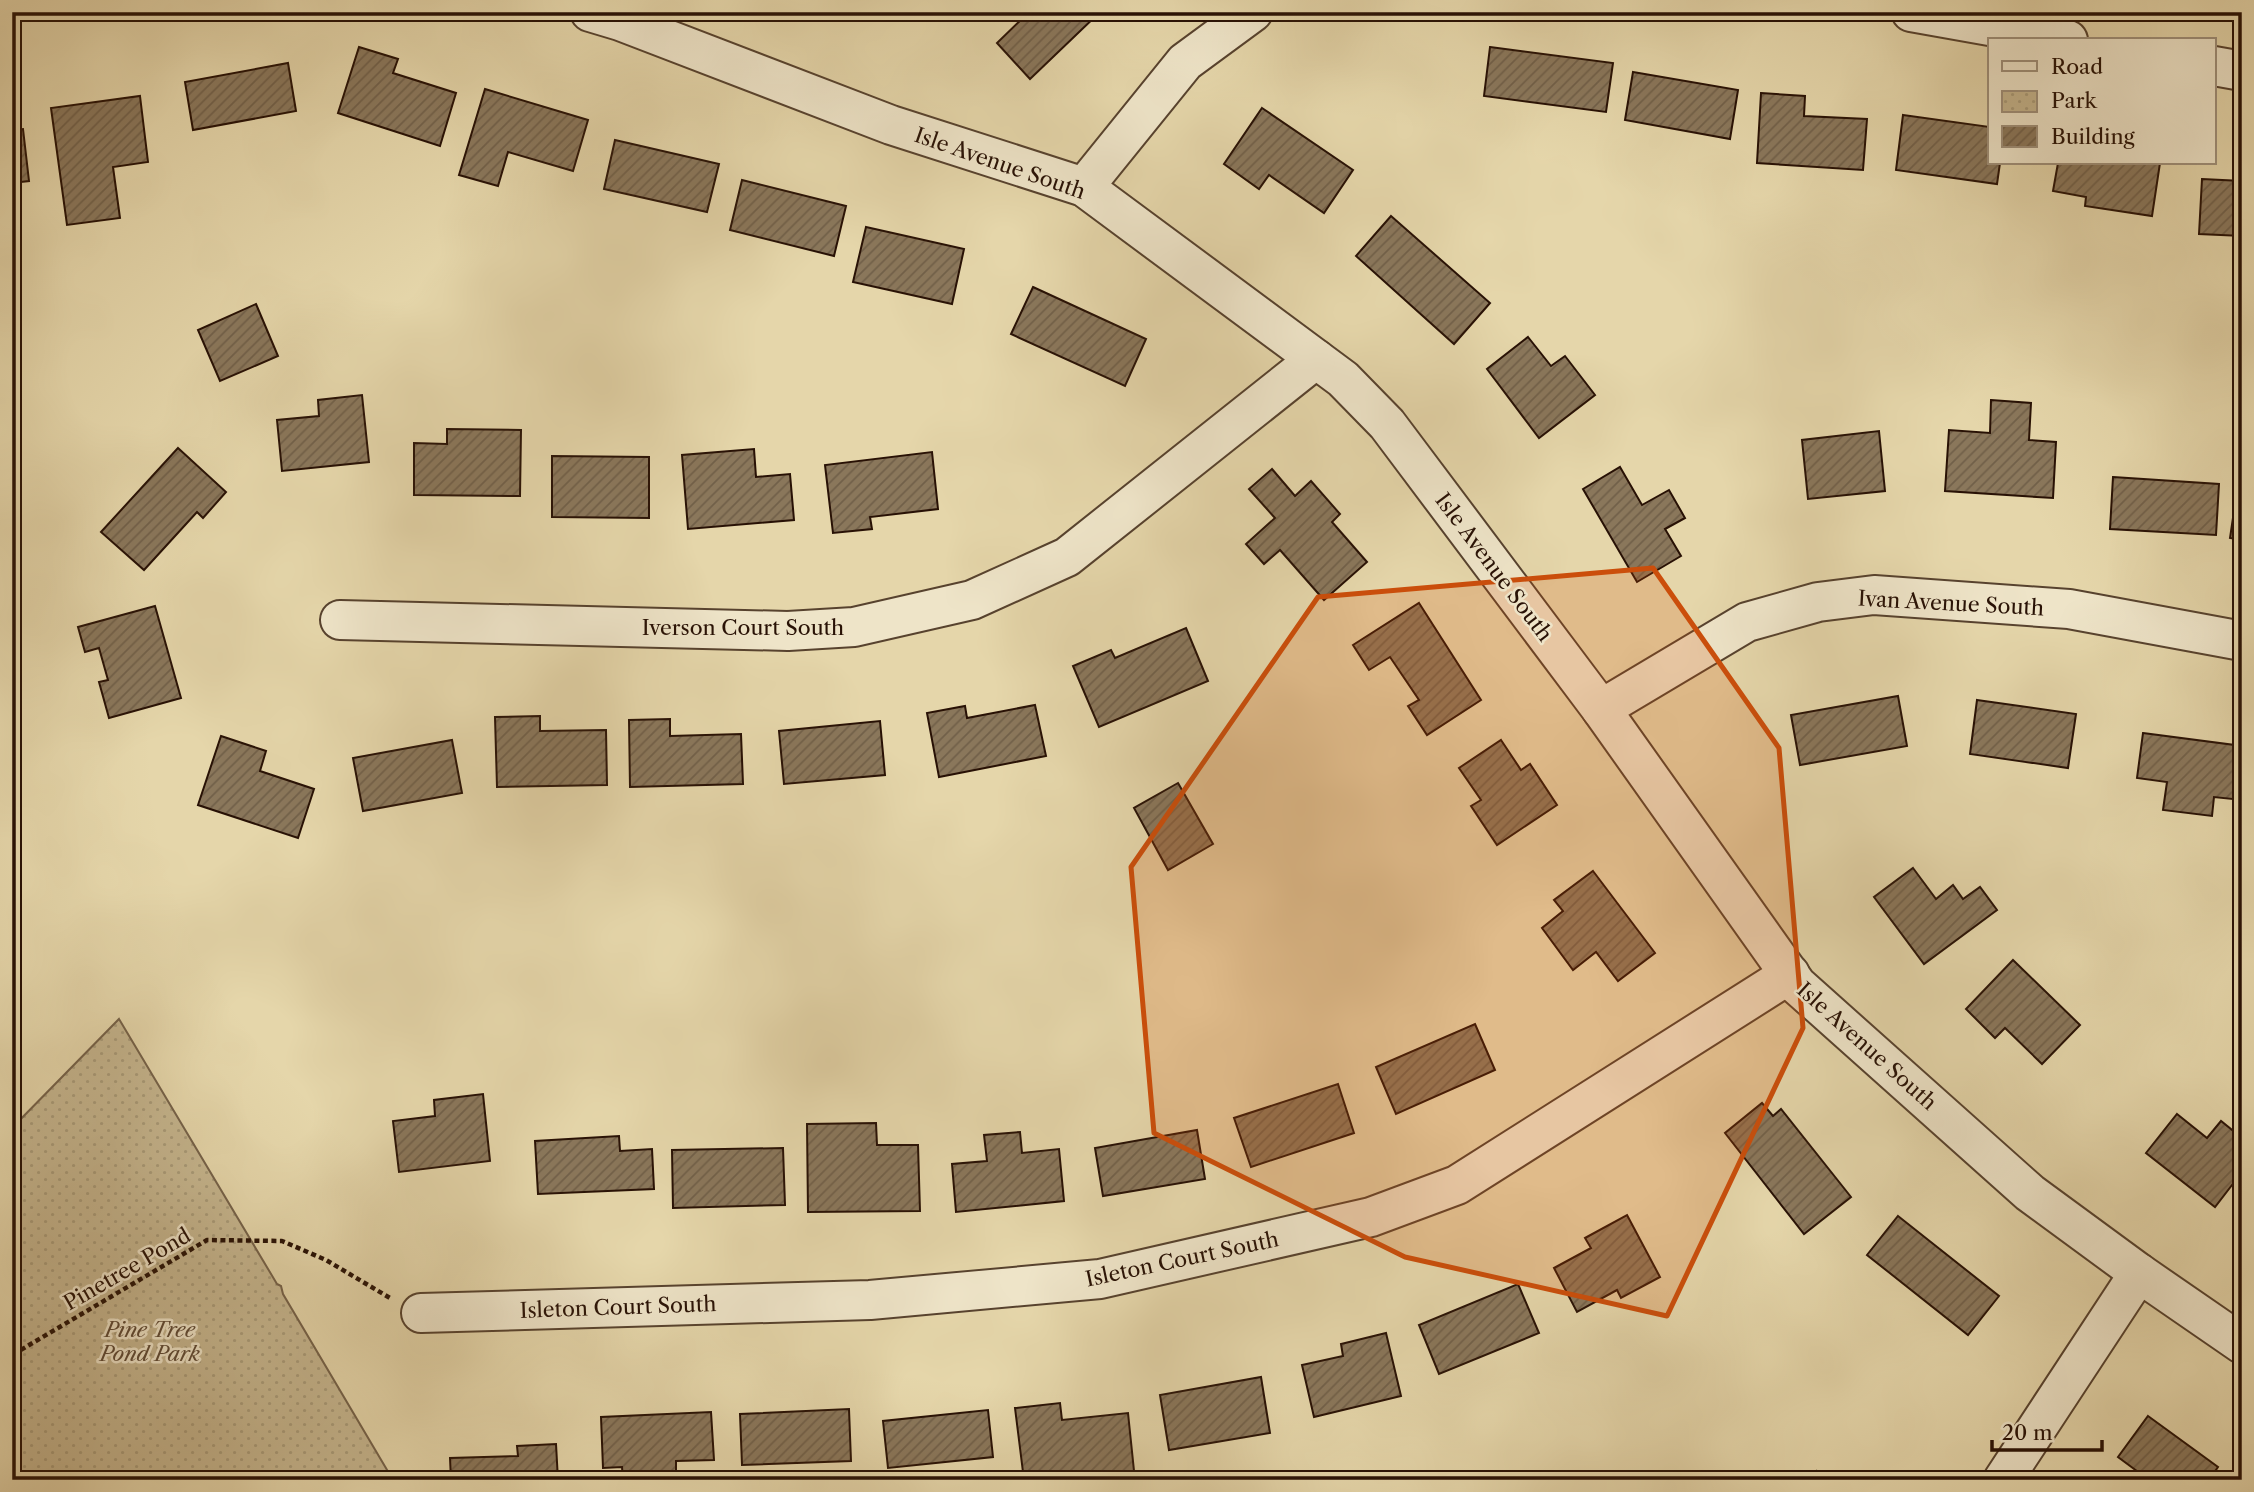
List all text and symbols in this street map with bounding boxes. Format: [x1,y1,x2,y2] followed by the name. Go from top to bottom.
[1988,38,2216,164] legend
[2051,54,2103,79] text: Road
[2051,88,2097,113] text: Park
[911,122,1089,204] street label: Isle Avenue South
[2051,124,2136,149] text: Building
[1430,488,1558,646] street label: Isle Avenue South
[1857,586,2045,620] street label: Ivan Avenue South
[642,615,844,640] street label: Iverson Court South
[1792,977,1942,1115] street label: Isle Avenue South
[59,1222,195,1315] street label: Pinetree Pond
[1083,1226,1281,1292] street label: Isleton Court South
[519,1291,717,1323] street label: Isleton Court South
[98,1317,200,1366] park label: Pine Tree Pond Park
[1992,1408,2102,1452] scale bar
[2002,1420,2053,1445] text: 20 m

